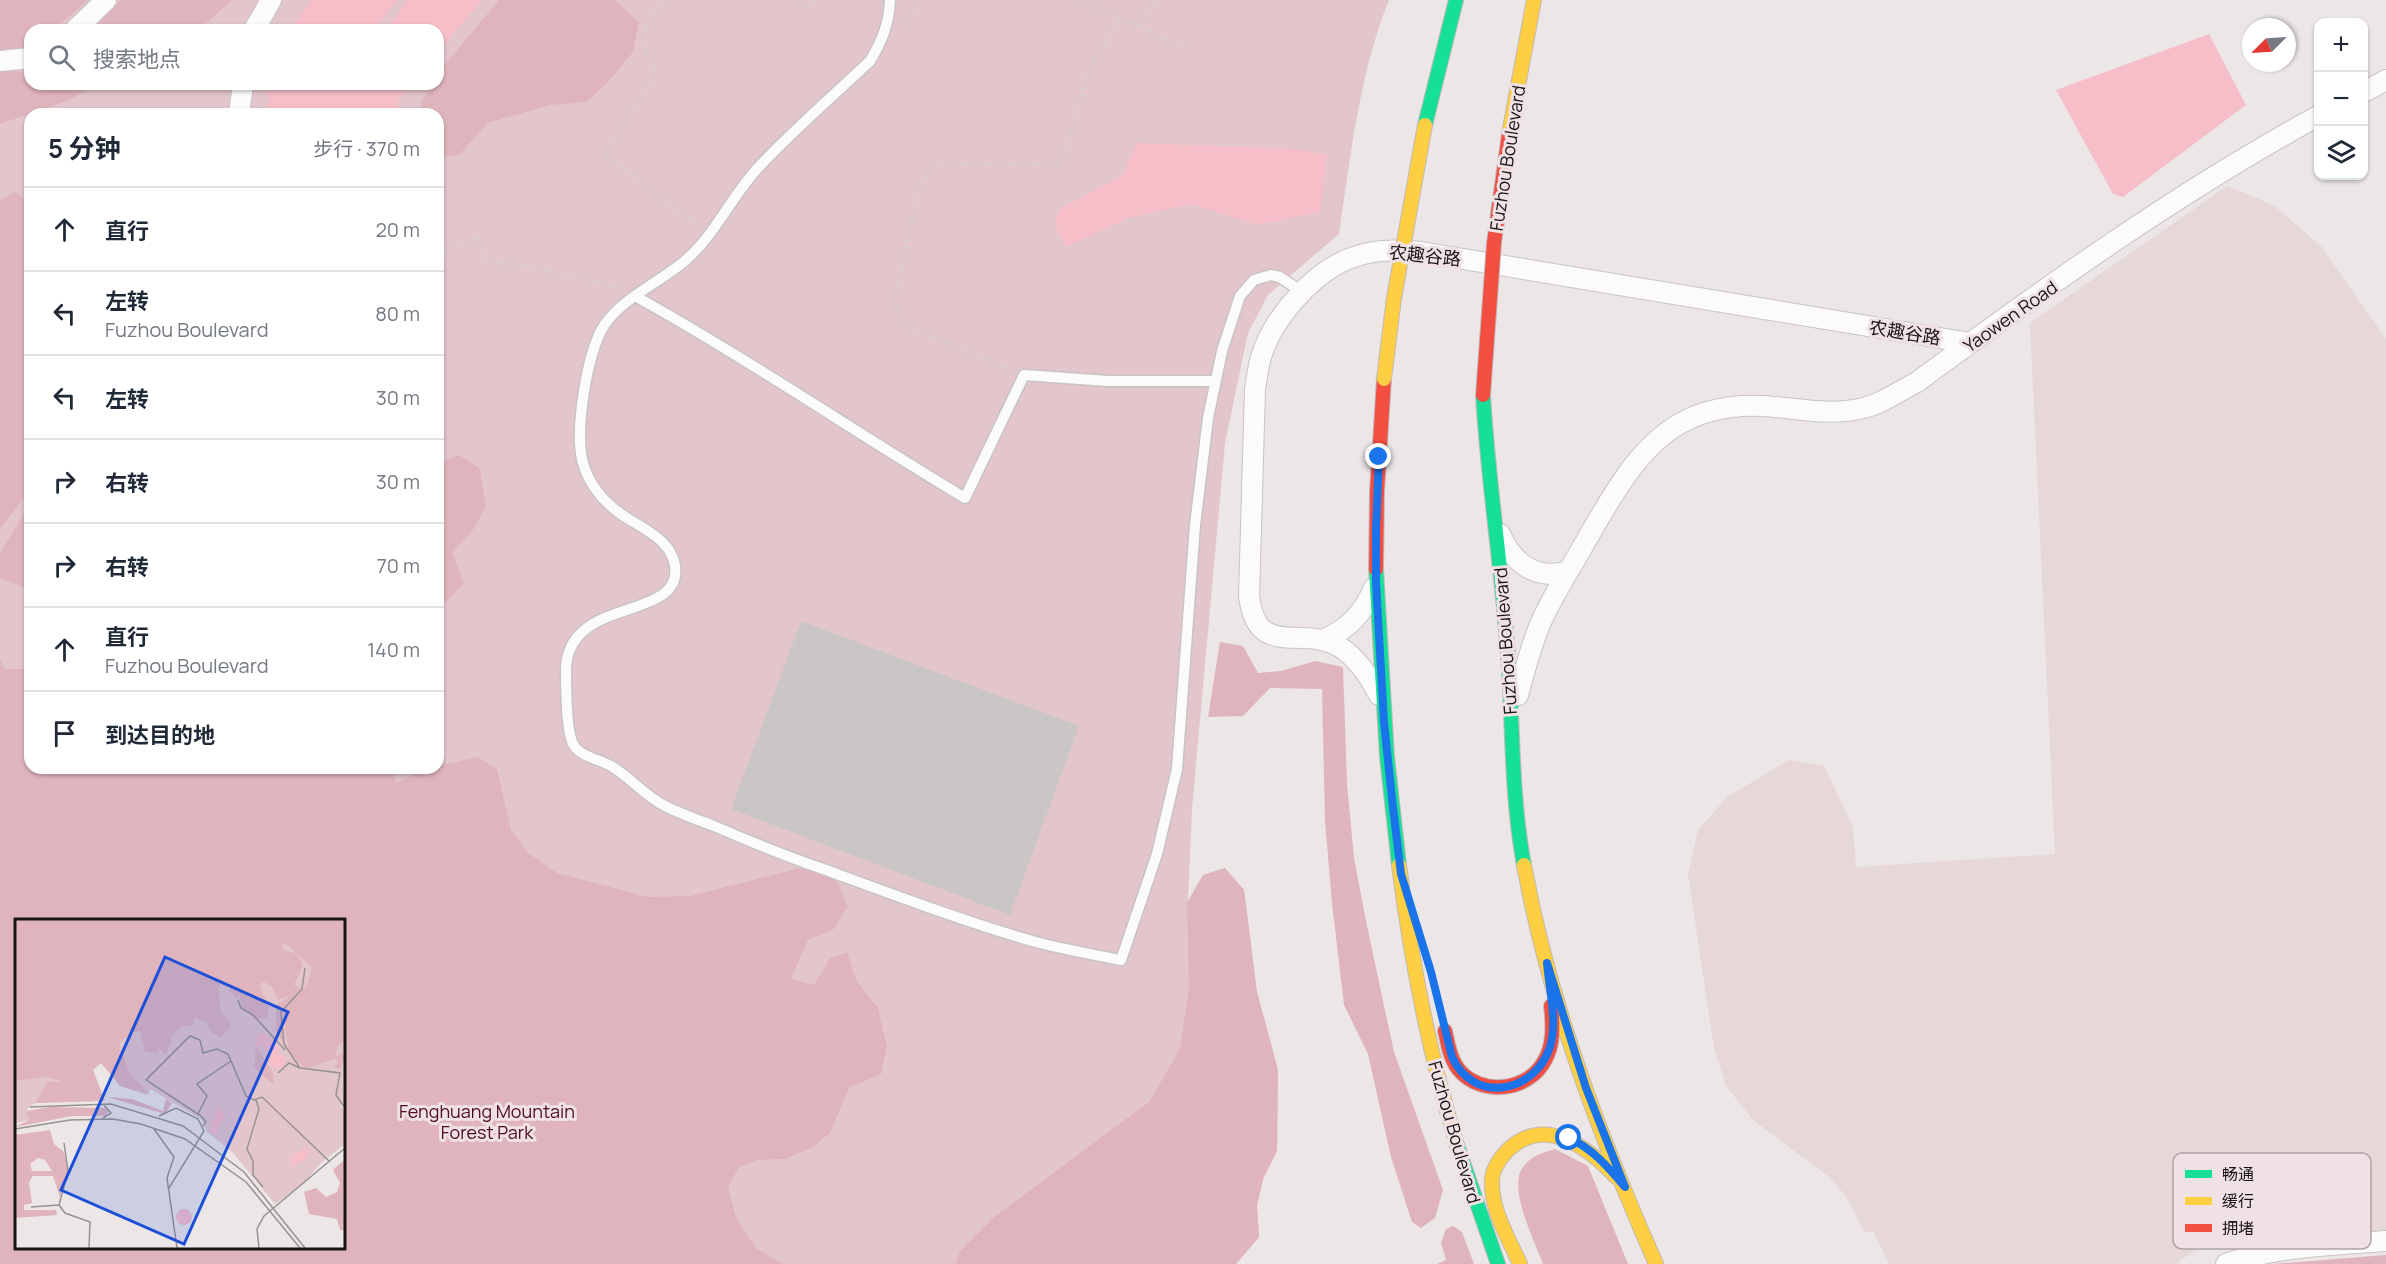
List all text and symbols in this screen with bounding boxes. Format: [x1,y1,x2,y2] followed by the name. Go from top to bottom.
[2242,18,2296,72] north arrow
[2314,18,2368,180] map controls
[2314,18,2368,72] button: +
[24,24,444,90] search box
[45,41,78,74] icon: search
[93,44,181,74] text: 搜索地点
[2314,72,2368,126] button: −
[1484,83,1530,233] street label: Fuzhou Boulevard
[2314,126,2368,180] button: layers
[48,130,120,166] text: 5 分钟
[313,135,420,162] text: 步行 · 370 m
[48,213,81,246] icon: ahead
[105,216,149,246] text: 直行
[375,216,420,243] text: 20 m
[1388,239,1462,271] street label: 农趣谷路
[1958,275,2062,357] street label: Yaowen Road
[105,286,149,316] text: 左转
[48,297,81,330] icon: left
[375,300,420,327] text: 80 m
[1868,315,1942,349] street label: 农趣谷路
[105,316,269,343] text: Fuzhou Boulevard
[48,381,81,414] icon: left
[105,384,149,414] text: 左转
[376,384,420,411] text: 30 m
[1365,443,1391,469] route end
[48,465,81,498] icon: right
[105,468,149,498] text: 右转
[376,468,420,495] text: 30 m
[48,549,81,582] icon: right
[105,552,149,582] text: 右转
[377,552,420,579] text: 70 m
[1488,567,1522,715] street label: Fuzhou Boulevard
[105,622,149,652] text: 直行
[48,633,81,666] icon: ahead
[367,636,420,663] text: 140 m
[105,652,269,679] text: Fuzhou Boulevard
[48,717,81,750] icon: arrive
[105,720,215,750] text: 到达目的地
[15,919,345,1249] inset map
[1423,1058,1487,1206] street label: Fuzhou Boulevard
[399,1099,575,1144] park label: Fenghuang Mountain Forest Park
[1555,1124,1581,1150] route start
[2173,1153,2371,1249] legend
[2222,1163,2254,1185] text: 畅通
[2222,1190,2254,1212] text: 缓行
[2222,1217,2254,1239] text: 拥堵

